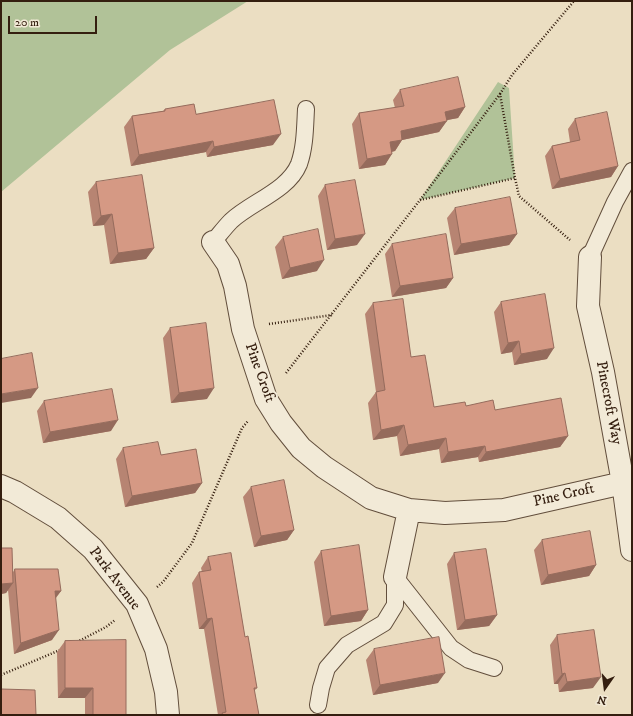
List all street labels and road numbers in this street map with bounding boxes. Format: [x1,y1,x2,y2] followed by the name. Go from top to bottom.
[240,341,278,405] street label: Pine Croft
[591,360,625,446] street label: Pinecroft Way
[532,480,596,512] street label: Pine Croft
[84,544,144,614] street label: Park Avenue

